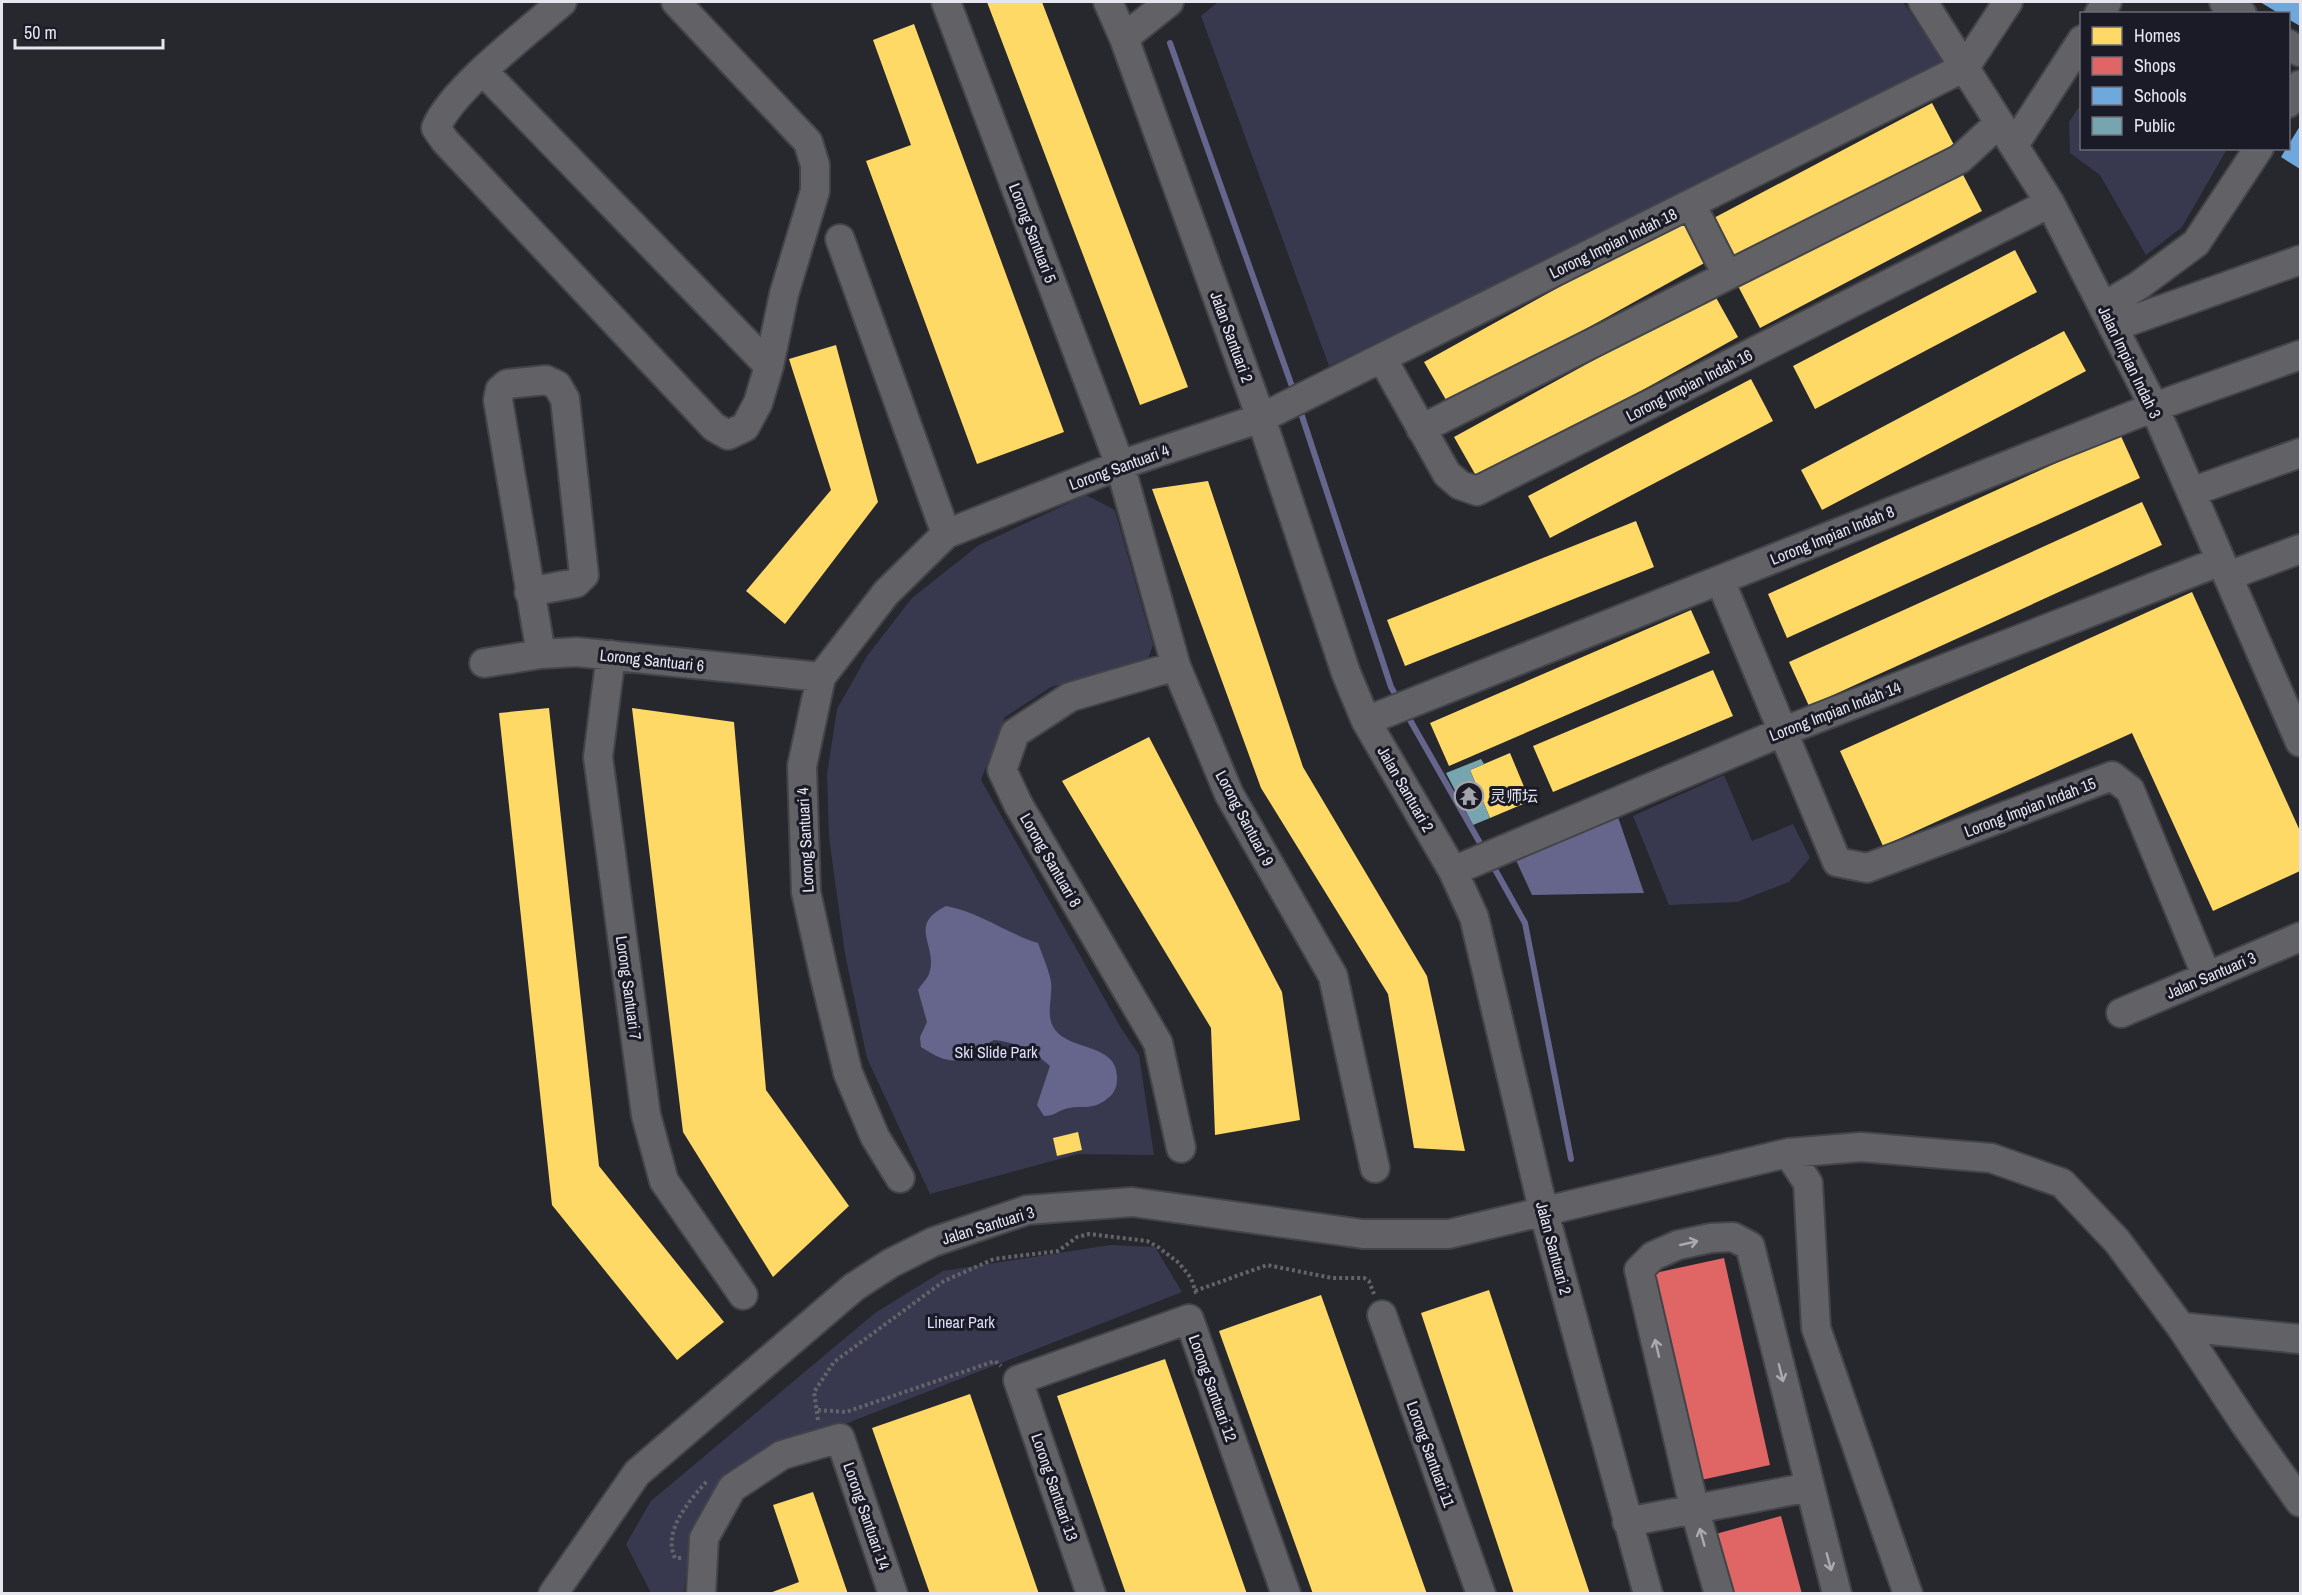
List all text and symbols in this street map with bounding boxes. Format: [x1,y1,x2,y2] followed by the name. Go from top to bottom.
[15,12,164,50] scale bar
[2080,12,2290,150] legend
[24,20,57,45] text: 50 m
[2134,23,2181,48] text: Homes
[2134,53,2176,78] text: Shops
[2134,83,2187,108] text: Schools
[2134,113,2175,138] text: Public
[1004,180,1062,286] street label: Lorong Santuari 5
[1546,203,1680,283] street label: Lorong Impian Indah 18
[1205,288,1259,386] street label: Jalan Santuari 2
[2093,302,2167,422] street label: Jalan Impian Indah 3
[1622,344,1756,426] street label: Lorong Impian Indah 16
[1066,439,1172,495] street label: Lorong Santuari 4
[1767,500,1897,570] street label: Lorong Impian Indah 8
[599,644,705,676] street label: Lorong Santuari 6
[1766,676,1904,746] street label: Lorong Impian Indah 14
[1373,742,1439,836] street label: Jalan Santuari 2
[1211,766,1279,870] street label: Lorong Santuari 9
[1961,772,2099,842] street label: Lorong Impian Indah 15
[1453,780,1485,812] temple icon: 灵师坛
[1490,785,1538,807] place label: 灵师坛
[791,787,819,893] street label: Lorong Santuari 4
[1015,809,1087,911] street label: Lorong Santuari 8
[611,934,647,1042] street label: Lorong Santuari 7
[2163,946,2259,1004] street label: Jalan Santuari 3
[954,1041,1038,1063] park label: Ski Slide Park
[1531,1199,1577,1297] street label: Jalan Santuari 2
[939,1201,1037,1249] street label: Jalan Santuari 3
[1679,1236,1698,1248] one-way arrow
[927,1311,995,1333] park label: Linear Park
[1183,1331,1243,1445] street label: Lorong Santuari 12
[1650,1339,1662,1358] one-way arrow
[1776,1363,1788,1382] one-way arrow
[1402,1398,1461,1511] street label: Lorong Santuari 11
[1026,1430,1084,1544] street label: Lorong Santuari 13
[838,1459,896,1573] street label: Lorong Santuari 14
[1696,1528,1707,1547] one-way arrow
[1824,1552,1836,1571] one-way arrow

